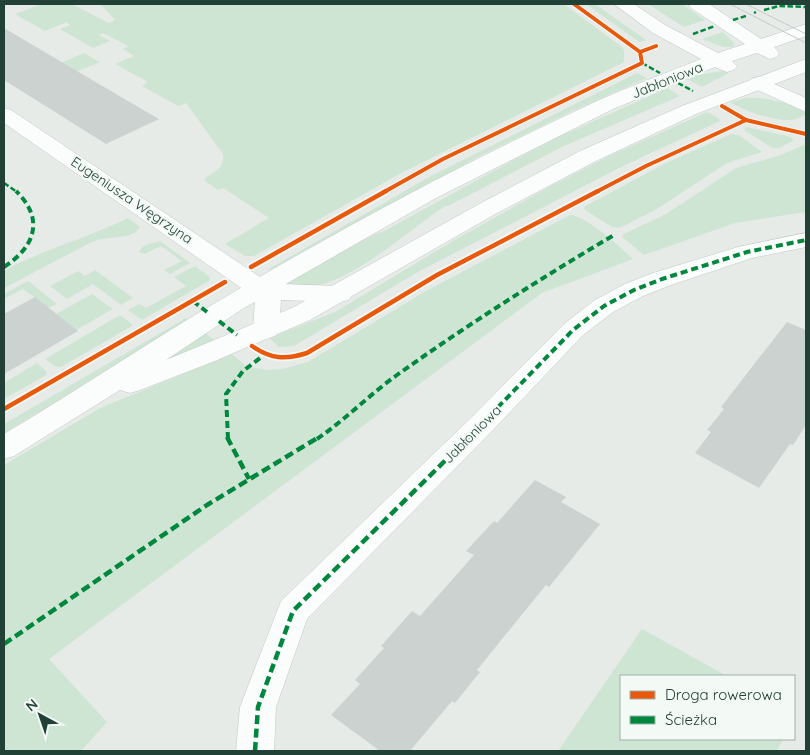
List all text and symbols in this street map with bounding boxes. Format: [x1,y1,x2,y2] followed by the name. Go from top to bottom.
[629,58,705,102] street label: Jabłoniowa
[68,153,196,247] street label: Eugeniusza Węgrzyna
[439,401,505,467] street label: Jabłoniowa
[620,675,795,740] legend
[665,685,782,704] text: Droga rowerowa
[15,690,65,740] north arrow
[22,695,41,715] text: N
[665,710,717,729] text: Ścieżka

